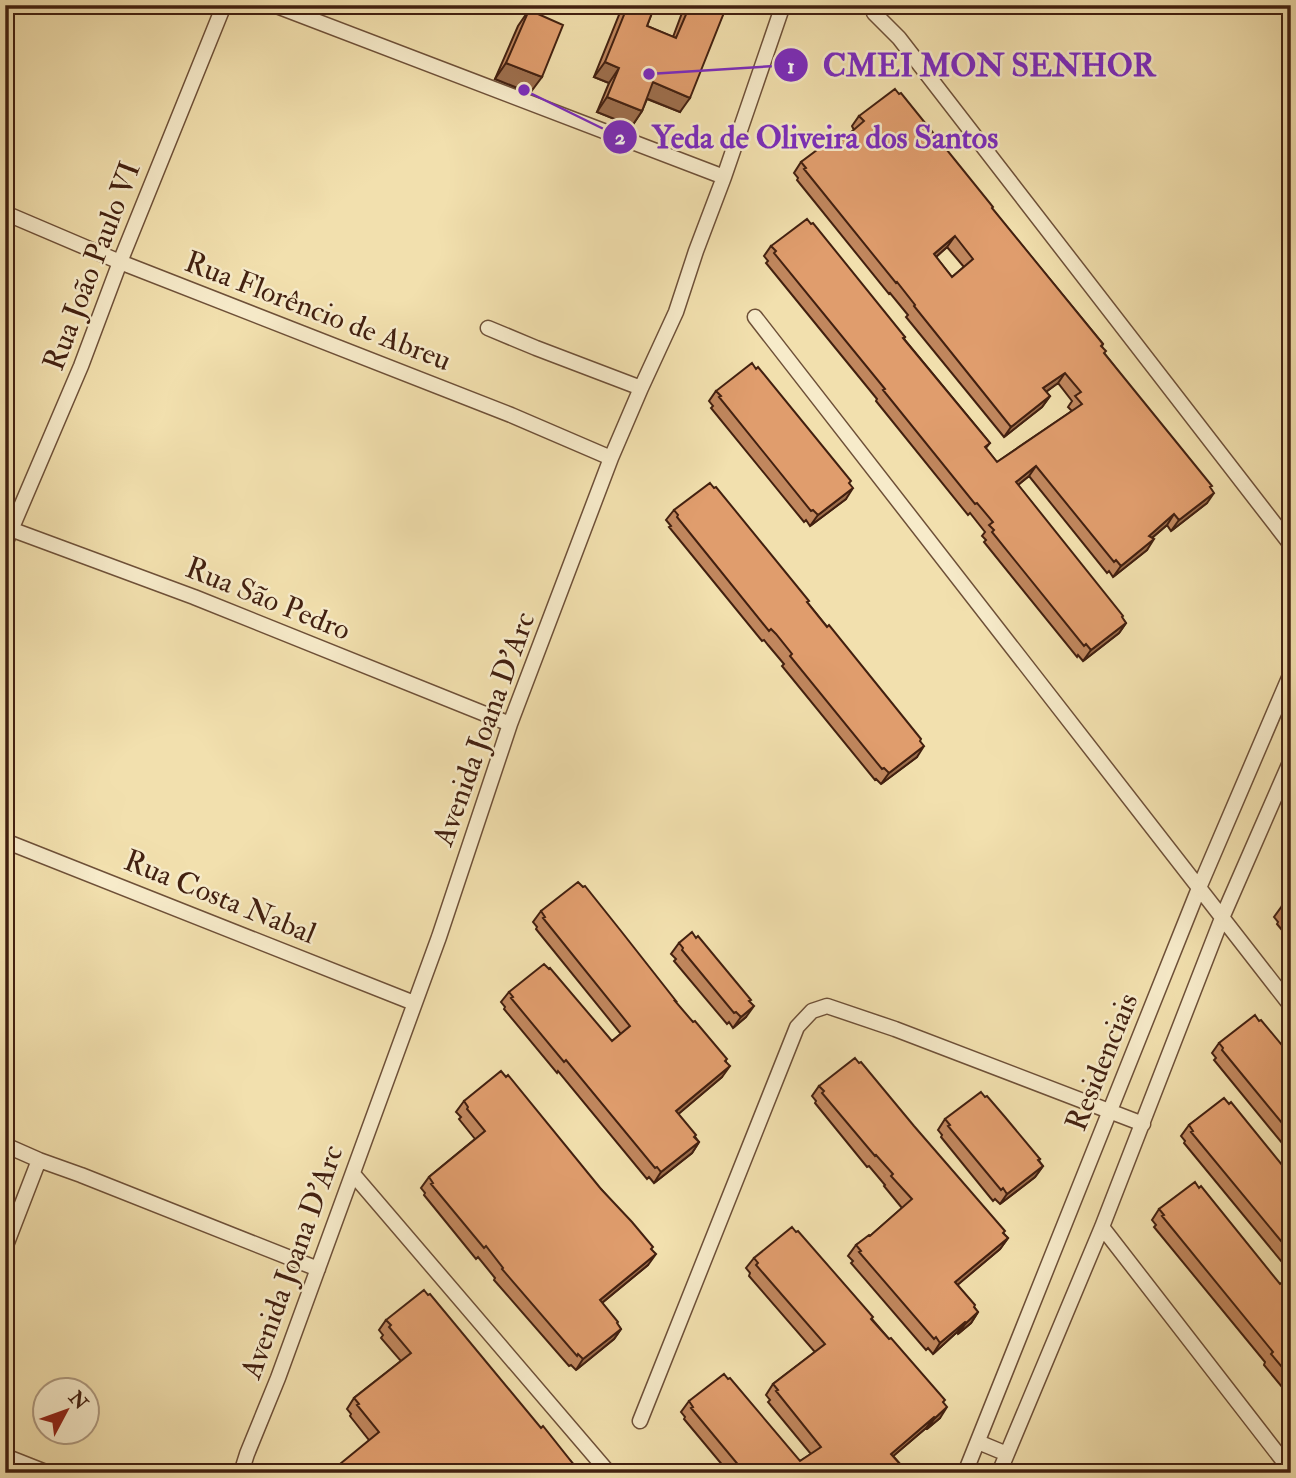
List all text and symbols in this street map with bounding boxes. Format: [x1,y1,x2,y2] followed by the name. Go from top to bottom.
[774,39,1169,92] callout: CMEI MON SENHOR
[823,46,1157,86] text: CMEI MON SENHOR
[787,53,795,80] text: 1
[602,110,1012,163] callout: Yeda de Oliveira dos Santos
[651,118,998,158] text: Yeda de Oliveira dos Santos
[615,124,626,151] text: 2
[35,156,149,376] street label: Rua João Paulo VI
[180,243,456,379] street label: Rua Florêncio de Abreu
[180,549,356,649] street label: Rua São Pedro
[424,607,543,852] street label: Avenida Joana D'Arc
[119,842,322,952] street label: Rua Costa Nabal
[1058,988,1146,1136] street label: Residenciais
[232,1140,351,1385] street label: Avenida Joana D'Arc
[32,1376,102,1446] north arrow
[63,1385,93,1416] text: N

